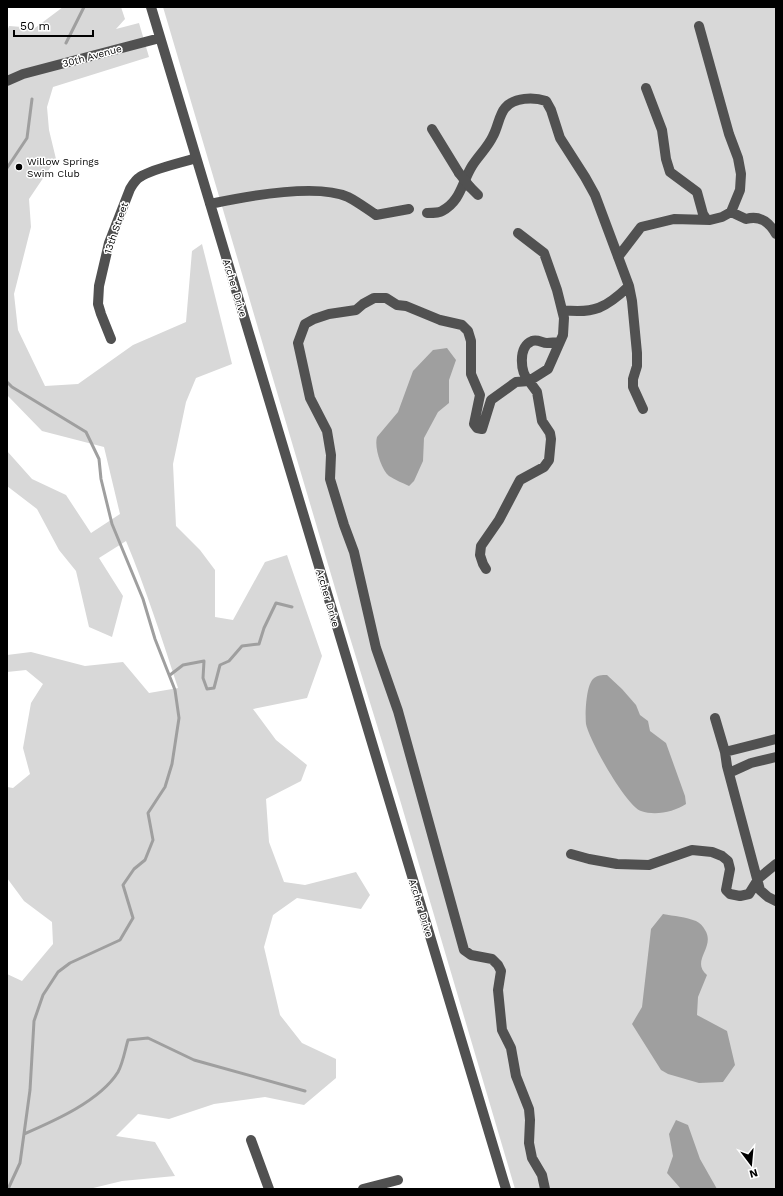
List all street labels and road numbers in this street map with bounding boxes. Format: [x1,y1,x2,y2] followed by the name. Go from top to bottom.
[61,43,123,69] street label: 30th Avenue
[102,200,130,255] street label: 13th Street
[221,258,249,319] street label: Archer Drive
[314,568,342,629] street label: Archer Drive
[407,878,435,939] street label: Archer Drive

